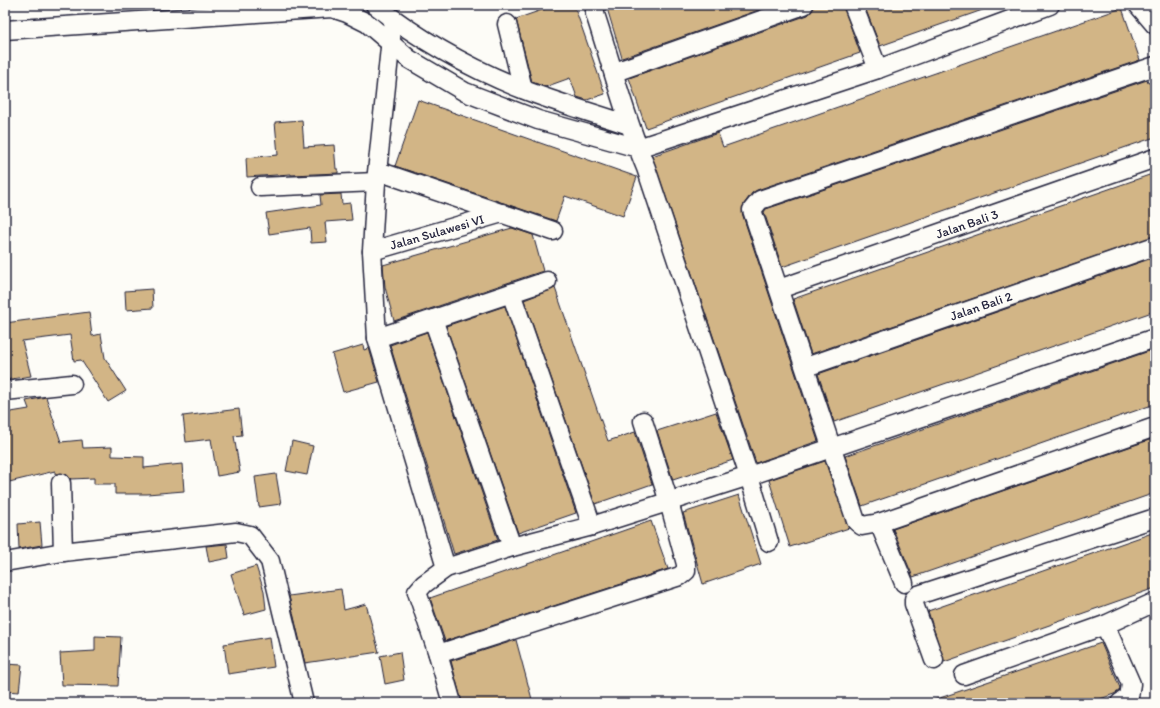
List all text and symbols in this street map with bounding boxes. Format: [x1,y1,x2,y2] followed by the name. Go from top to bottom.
[934,206,1000,242] street label: Jalan Bali 3
[388,211,486,253] street label: Jalan Sulawesi VI
[948,288,1014,324] street label: Jalan Bali 2

